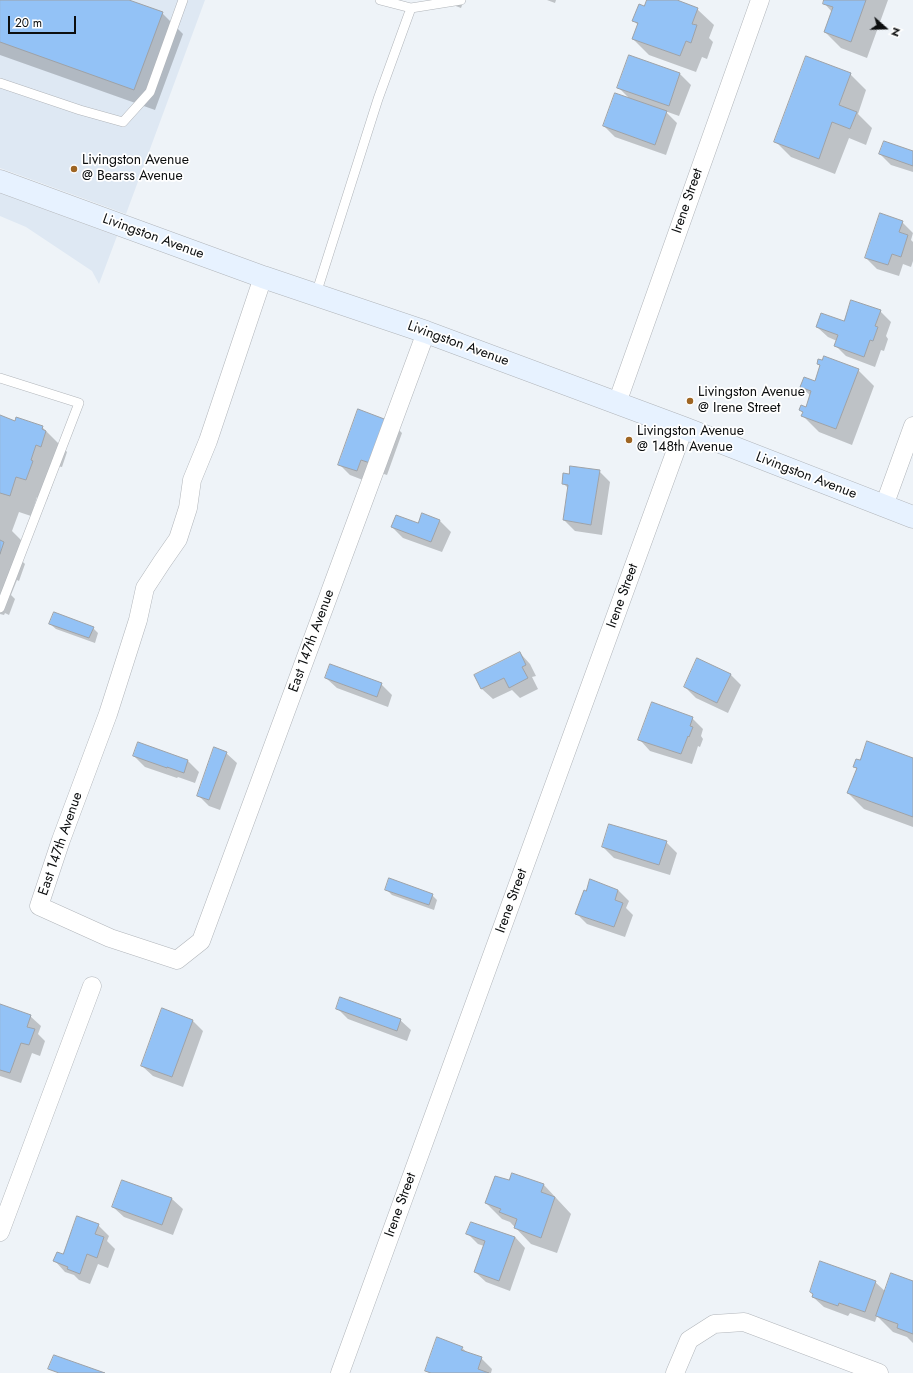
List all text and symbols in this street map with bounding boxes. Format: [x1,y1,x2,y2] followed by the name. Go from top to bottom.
[10,8,78,34] scale bar
[865,8,905,48] north arrow
[15,14,42,32] text: 20 m
[887,25,905,39] text: N
[82,153,189,186] place label: Livingston Avenue @ Bearss Avenue
[69,164,79,174] marker: Livingston Avenue @ Bearss Avenue
[669,166,707,236] street label: Irene Street
[100,211,206,263] street label: Livingston Avenue
[405,318,511,370] street label: Livingston Avenue
[698,385,805,418] place label: Livingston Avenue @ Irene Street
[685,396,695,406] marker: Livingston Avenue @ Irene Street
[637,424,744,456] place label: Livingston Avenue @ 148th Avenue
[624,435,634,445] marker: Livingston Avenue @ 148th Avenue
[753,449,859,503] street label: Livingston Avenue
[604,561,642,631] street label: Irene Street
[286,587,338,695] street label: East 147th Avenue
[35,790,87,898] street label: East 147th Avenue
[493,866,531,936] street label: Irene Street
[382,1170,420,1240] street label: Irene Street

